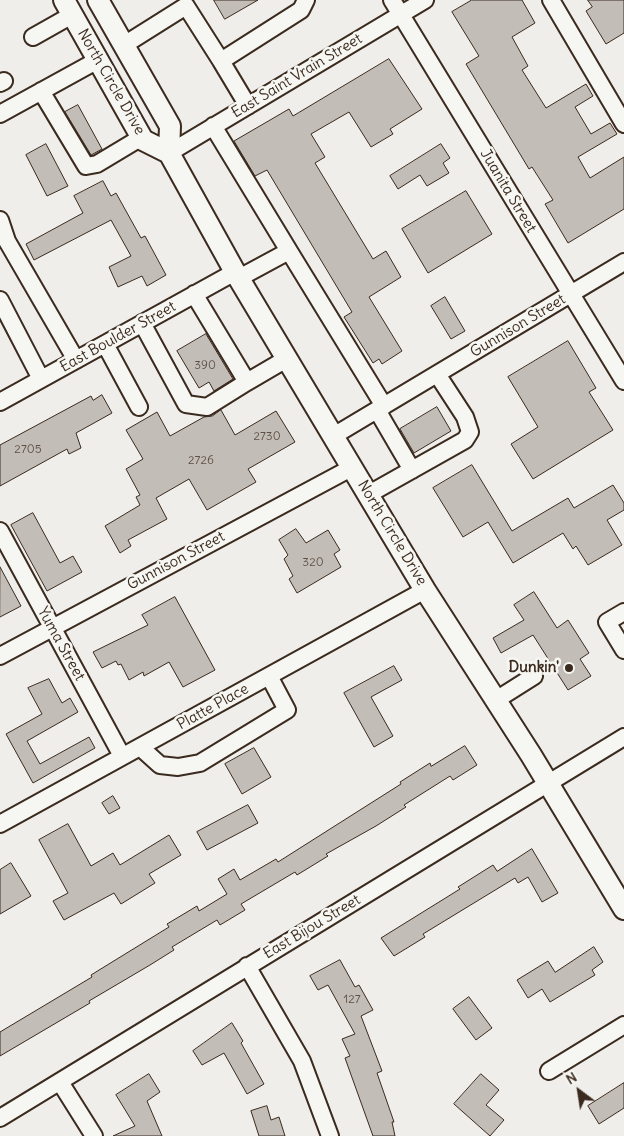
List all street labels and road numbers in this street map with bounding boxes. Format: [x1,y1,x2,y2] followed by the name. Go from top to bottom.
[73,26,149,138] street label: North Circle Drive
[228,30,366,122] street label: East Saint Vrain Street
[476,146,540,236] street label: Juanita Street
[467,291,569,361] street label: Gunnison Street
[57,298,179,376] street label: East Boulder Street
[354,477,430,589] street label: North Circle Drive
[124,528,228,594] street label: Gunnison Street
[33,604,89,684] street label: Yuma Street
[174,680,252,734] street label: Platte Place
[260,891,364,963] street label: East Bijou Street

